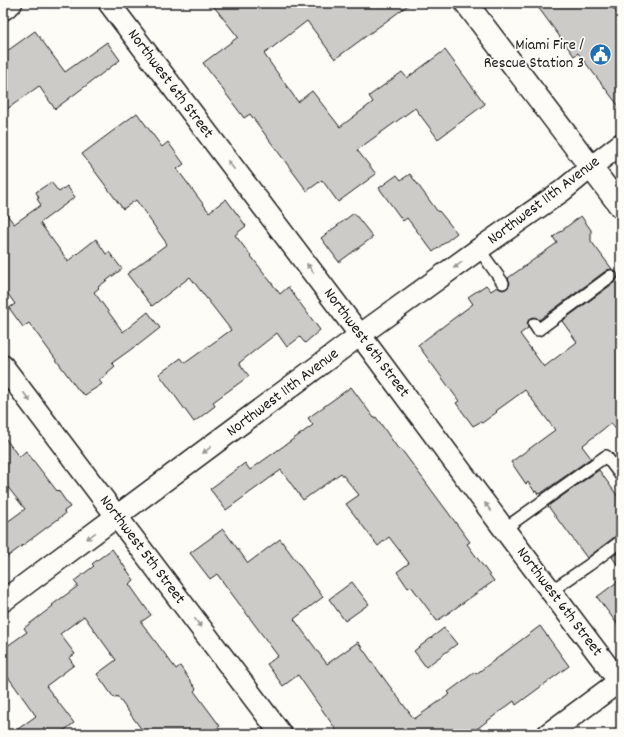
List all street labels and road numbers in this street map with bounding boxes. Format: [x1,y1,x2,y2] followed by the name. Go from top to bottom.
[121,25,219,143] street label: Northwest 6th Street
[483,151,605,251] street label: Northwest 11th Avenue
[317,284,415,402] street label: Northwest 6th Street
[222,343,344,443] street label: Northwest 11th Avenue
[93,491,191,609] street label: Northwest 5th Street
[510,543,608,661] street label: Northwest 6th Street

